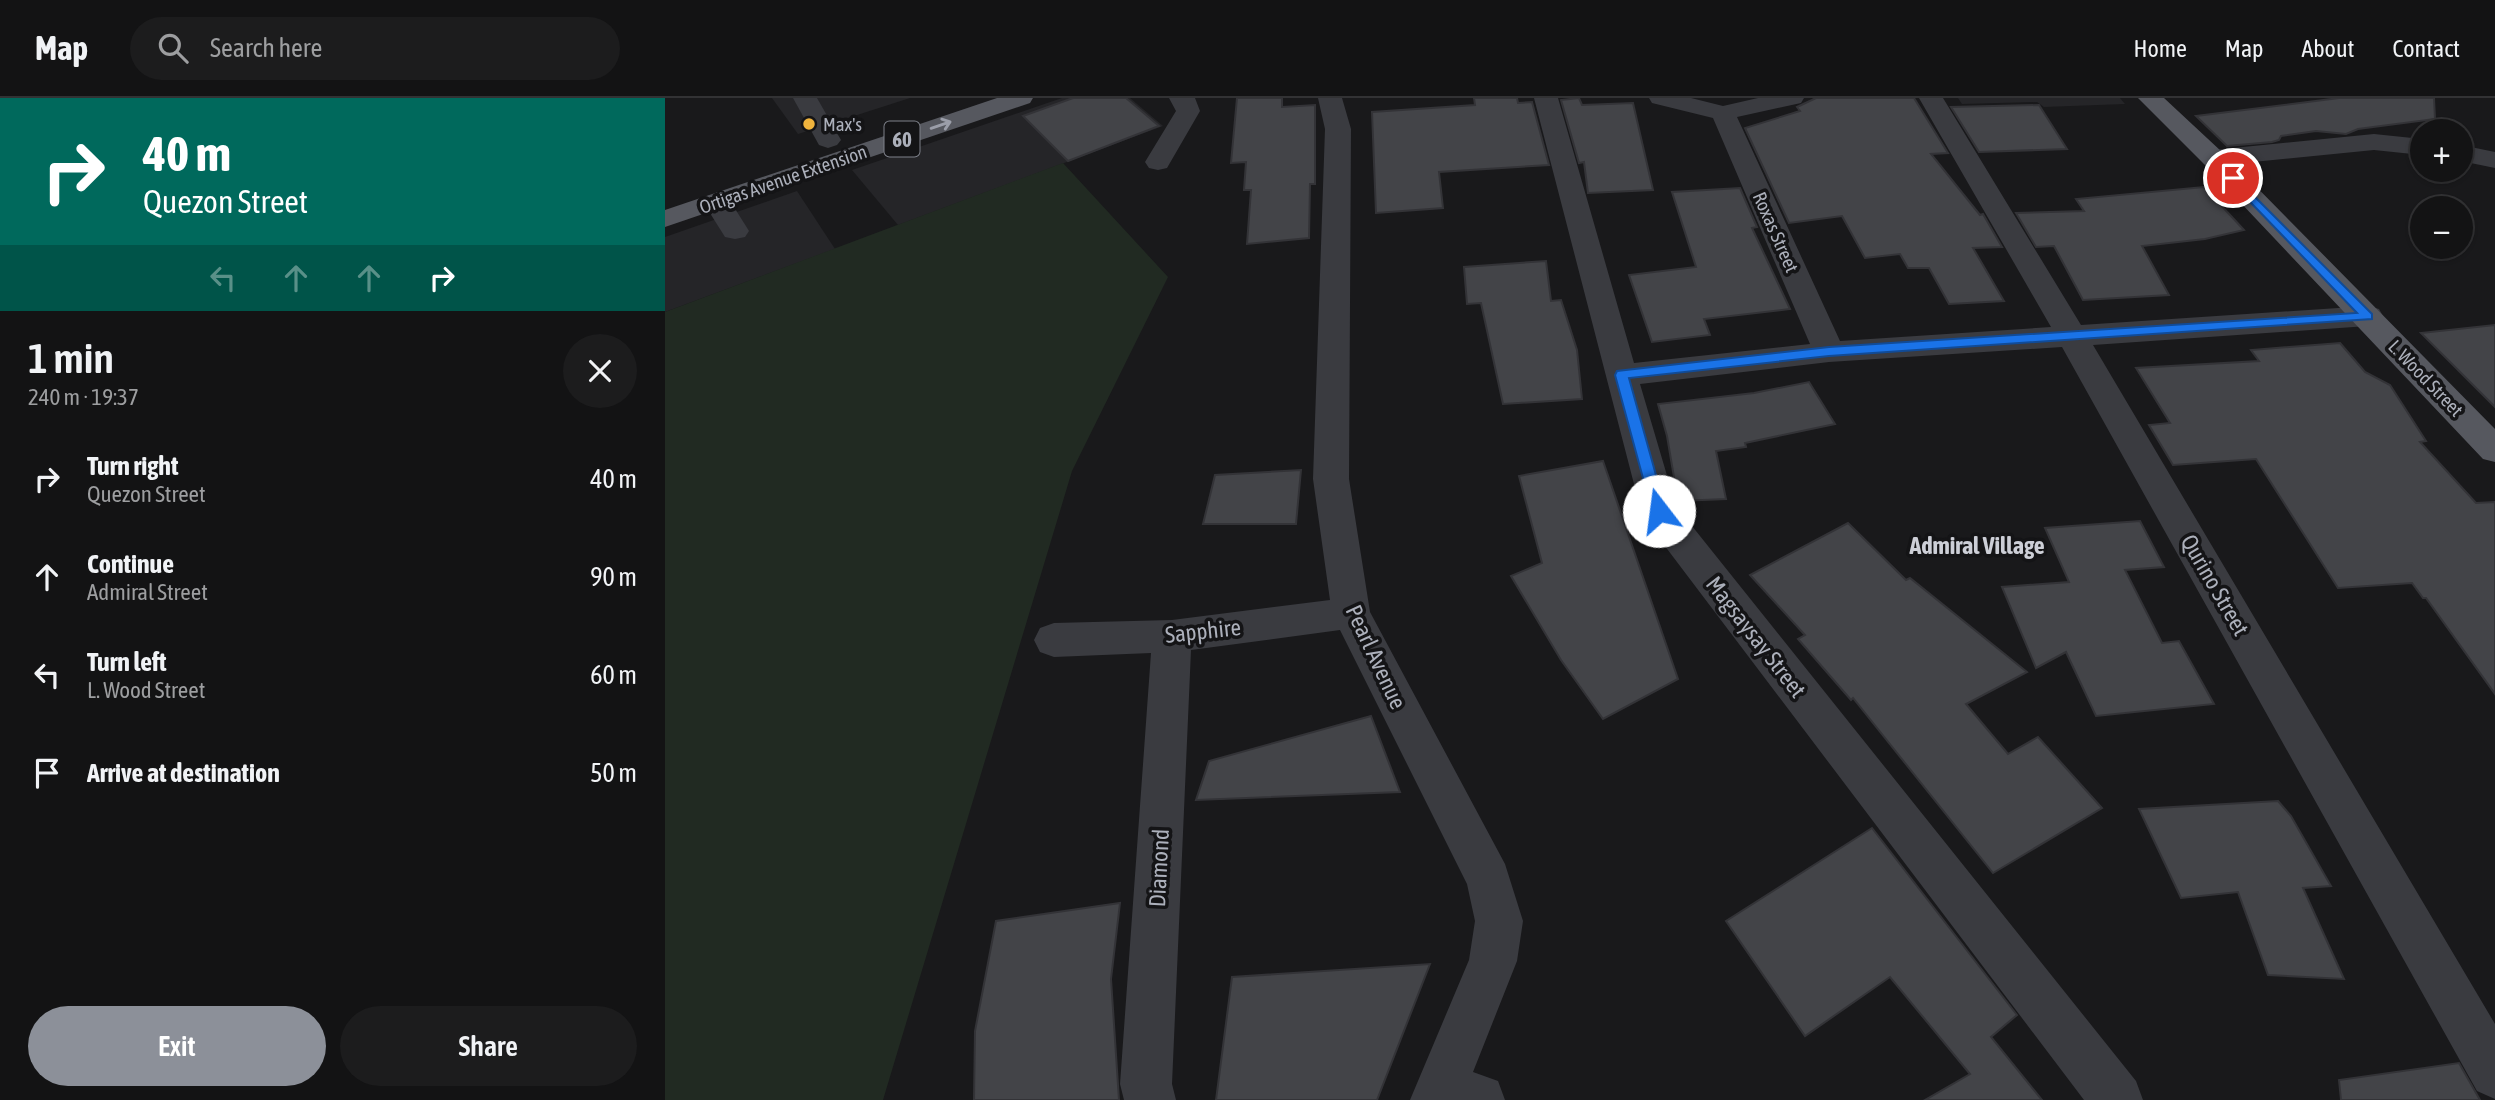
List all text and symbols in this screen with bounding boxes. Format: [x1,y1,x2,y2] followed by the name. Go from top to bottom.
[130,17,620,80] search box
[35,29,88,67] text: Map
[154,29,192,67] icon: search
[210,33,322,63] text: Search here
[2133,35,2187,62] text: Home
[2225,35,2263,62] text: Map
[2301,35,2354,62] text: About
[2392,35,2460,62] text: Contact
[823,113,862,135] place label: Max's
[801,116,817,132] marker: Max's
[930,118,952,131] one-way arrow
[2410,119,2473,259] map controls
[2410,119,2473,182] button: +
[884,121,919,156] road number: 60
[143,125,231,181] text: 40 m
[28,126,119,217] icon: right
[696,140,870,218] street label: Ortigas Avenue Extension
[2203,148,2263,208] pin
[2214,159,2252,197] icon: arrive
[143,183,308,220] text: Quezon Street
[1749,188,1803,276] street label: Roxas Street
[2410,196,2473,259] button: −
[204,259,242,297] icon: left
[277,259,315,297] icon: ahead
[350,259,388,297] icon: ahead
[423,259,461,297] icon: right
[28,334,114,382] text: 1 min
[563,334,637,408] button: close
[2384,335,2468,421] street label: L. Wood Street
[28,384,139,410] text: 240 m · 19:37
[87,451,178,481] text: Turn right
[28,460,66,498] icon: right
[590,464,637,494] text: 40 m
[1622,474,1696,548] position arrow
[87,481,206,507] text: Quezon Street
[2176,530,2254,640] street label: Qurino Street
[1908,532,2045,559] district label: Admiral Village
[87,549,174,579] text: Continue
[28,558,66,596] icon: ahead
[590,562,637,592] text: 90 m
[1701,571,1811,703] street label: Magsaysay Street
[87,579,208,605] text: Admiral Street
[1341,601,1411,713] street label: Pearl Avenue
[1164,614,1242,648] street label: Sapphire
[87,647,167,677] text: Turn left
[28,656,66,694] icon: left
[590,660,637,690] text: 60 m
[87,677,205,703] text: L. Wood Street
[28,754,66,792] icon: arrive
[87,758,280,788] text: Arrive at destination
[590,758,637,788] text: 50 m
[1144,828,1174,908] street label: Diamond
[28,1006,326,1086] button: Exit
[340,1006,637,1086] button: Share

